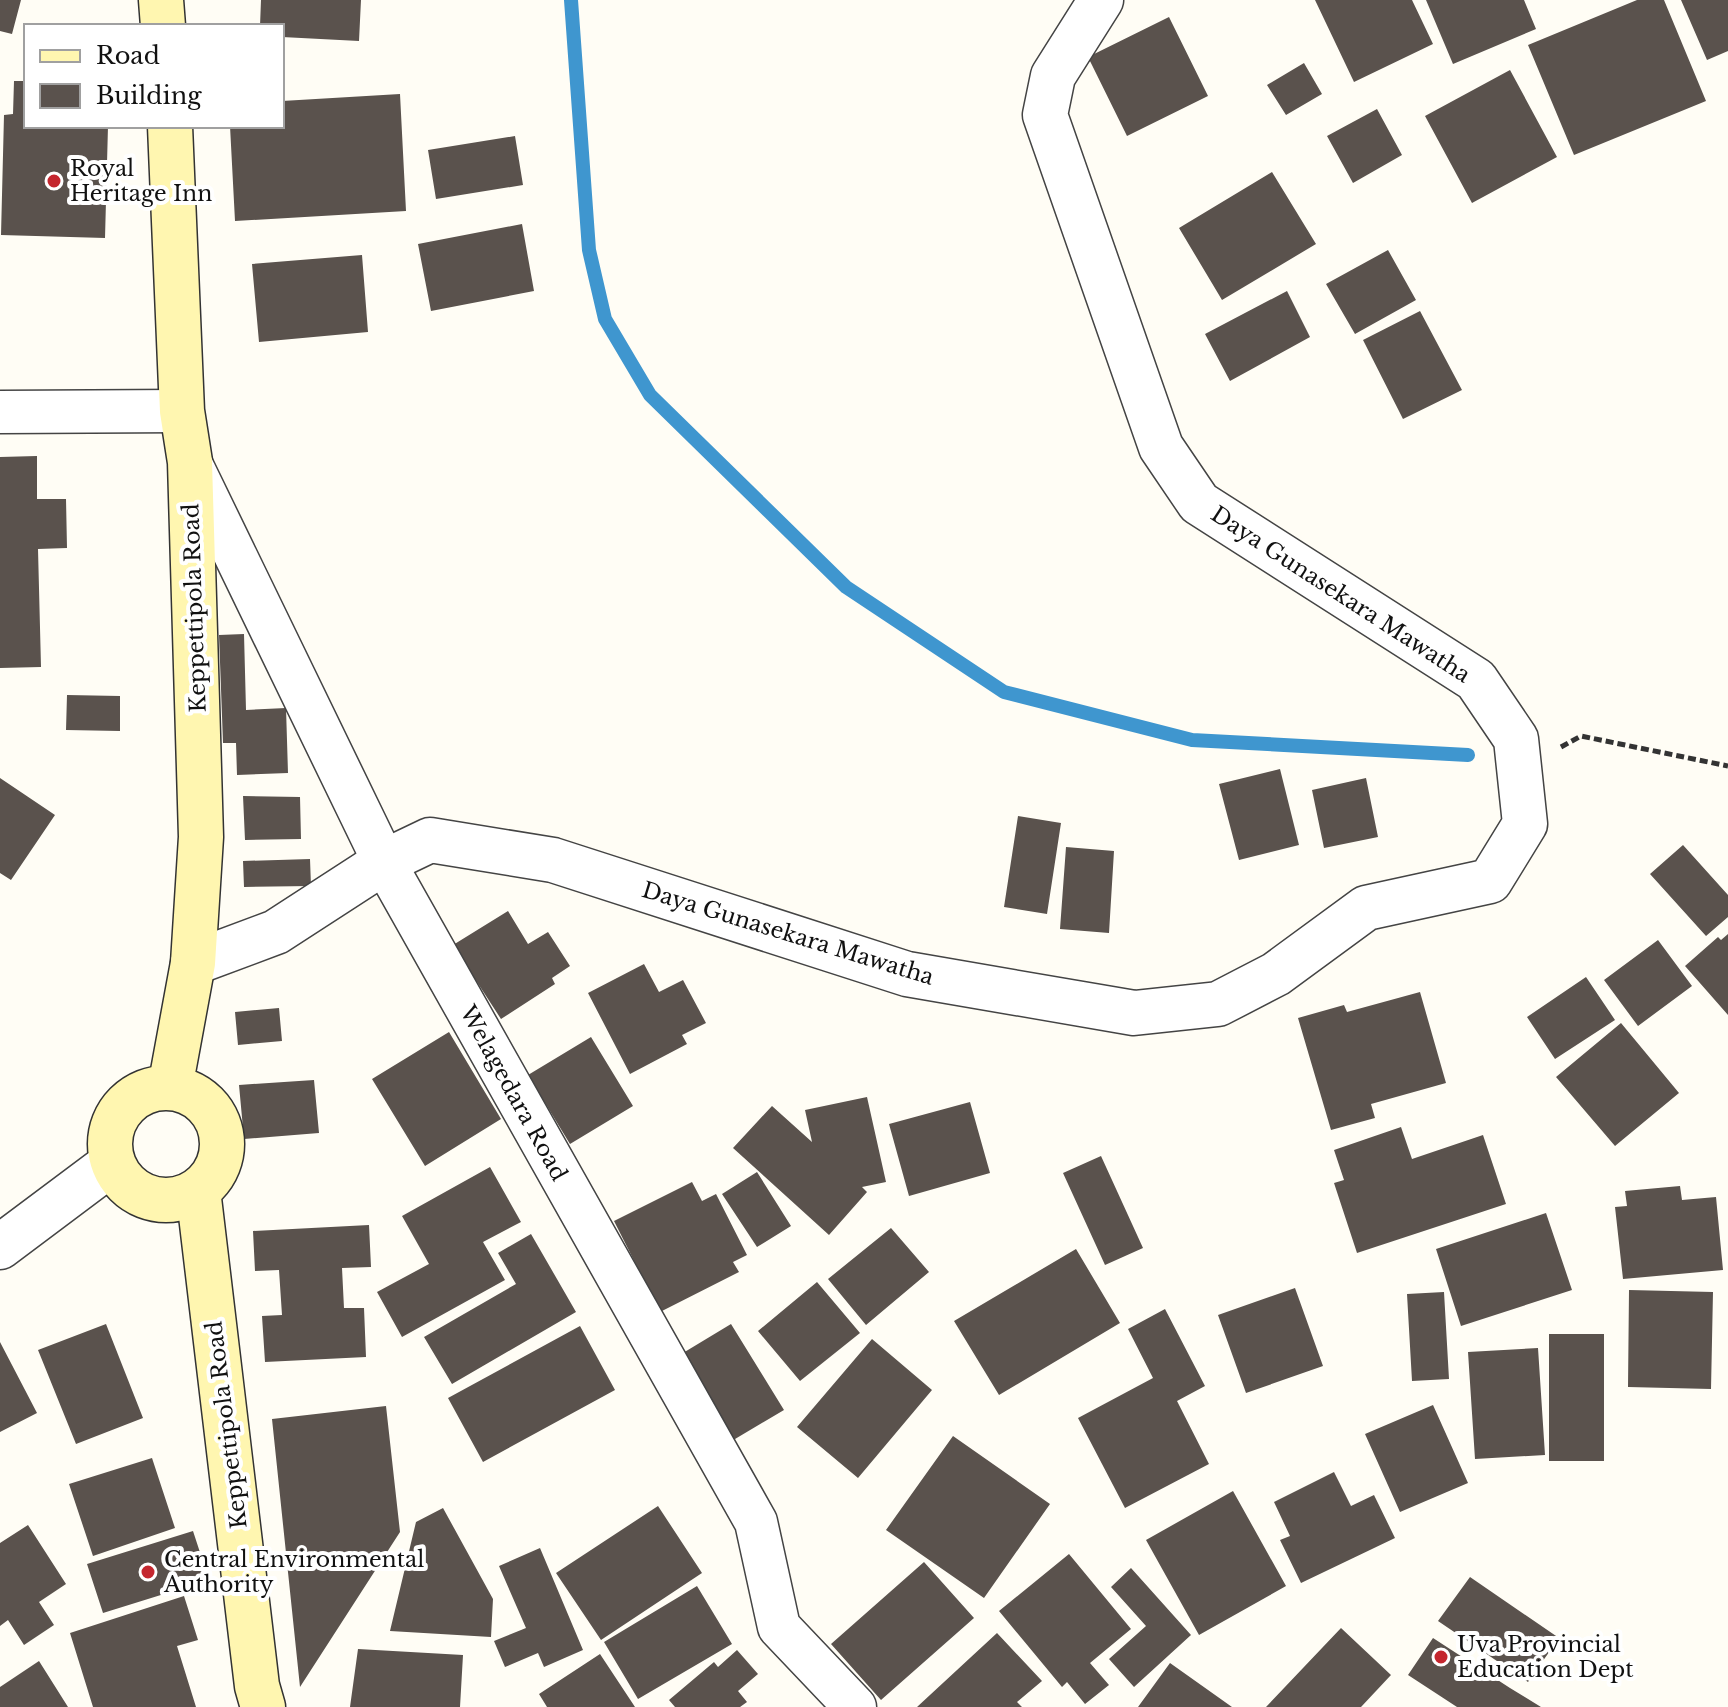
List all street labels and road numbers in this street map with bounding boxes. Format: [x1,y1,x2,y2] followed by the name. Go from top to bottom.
[1206,500,1476,689] street label: Daya Gunasekara Mawatha
[177,503,212,713] street label: Keppettipola Road
[639,876,938,991] street label: Daya Gunasekara Mawatha
[454,1000,573,1186] street label: Welagedara Road
[200,1319,253,1530] street label: Keppettipola Road

